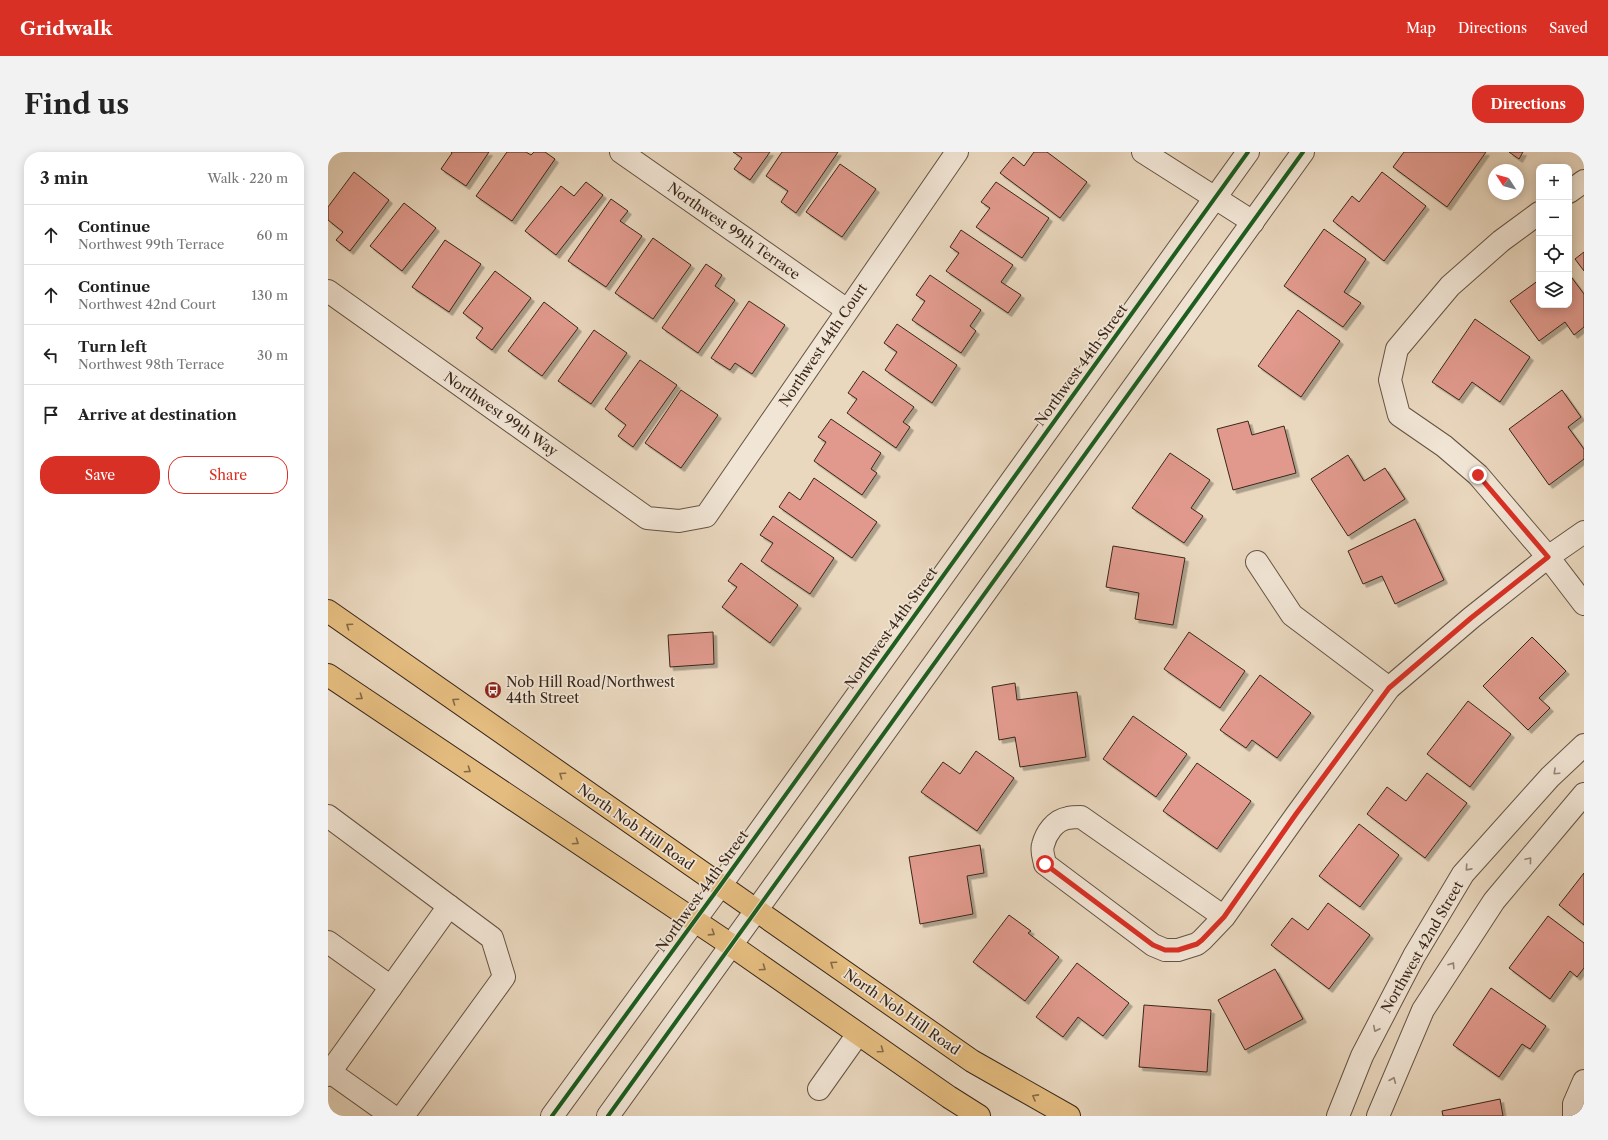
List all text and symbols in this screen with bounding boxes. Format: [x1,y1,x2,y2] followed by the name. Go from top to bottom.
[20,17,113,40] text: Gridwalk
[1406,19,1436,37] text: Map
[1458,19,1527,37] text: Directions
[1549,19,1588,37] text: Saved
[1472,85,1584,123] button: Directions
[24,87,129,121] text: Find us
[1488,164,1524,200] north arrow
[1536,164,1572,308] map controls
[1536,164,1572,200] button: +
[40,168,89,188] text: 3 min
[208,170,288,186] text: Walk · 220 m
[664,178,804,284] street label: Northwest 99th Terrace
[1536,200,1572,236] button: −
[78,217,150,236] text: Continue
[40,224,62,246] icon: ahead
[257,227,288,243] text: 60 m
[78,236,224,252] text: Northwest 99th Terrace
[1536,236,1572,272] button: locate
[1536,272,1572,308] button: layers
[78,277,150,296] text: Continue
[775,280,871,410] street label: Northwest 44th Court
[40,284,62,306] icon: ahead
[252,287,288,303] text: 130 m
[78,296,216,312] text: Northwest 42nd Court
[1031,301,1131,429] street label: Northwest 44th Street
[78,337,147,356] text: Turn left
[40,344,62,366] icon: left
[257,347,288,363] text: 30 m
[78,356,224,372] text: Northwest 98th Terrace
[441,368,562,460] street label: Northwest 99th Way
[40,404,62,426] icon: arrive
[78,405,237,424] text: Arrive at destination
[40,456,160,494] button: Save
[168,456,288,494] button: Share
[1469,466,1487,484] route end
[841,564,941,692] street label: Northwest 44th Street
[346,623,353,631] one-way arrow
[506,673,675,707] place label: Nob Hill Road/Northwest 44th Street
[483,680,503,700] bus stop icon: Nob Hill Road/Northwest 44th Street
[356,692,363,699] one-way arrow
[453,698,460,705] one-way arrow
[464,765,471,773] one-way arrow
[1553,767,1561,775] one-way arrow
[559,773,566,780] one-way arrow
[574,780,698,874] street label: North Nob Hill Road
[652,827,752,955] street label: Northwest 44th Street
[572,837,579,845] one-way arrow
[1036,855,1054,873] route start
[1524,857,1531,865] one-way arrow
[1466,863,1473,871] one-way arrow
[1377,878,1467,1016] street label: Northwest 42nd Street
[708,928,715,936] one-way arrow
[830,962,837,969] one-way arrow
[1447,962,1455,969] one-way arrow
[759,963,766,971] one-way arrow
[840,965,964,1059] street label: North Nob Hill Road
[1373,1025,1380,1032] one-way arrow
[877,1045,884,1053] one-way arrow
[1388,1077,1396,1085] one-way arrow
[1032,1094,1039,1101] one-way arrow

